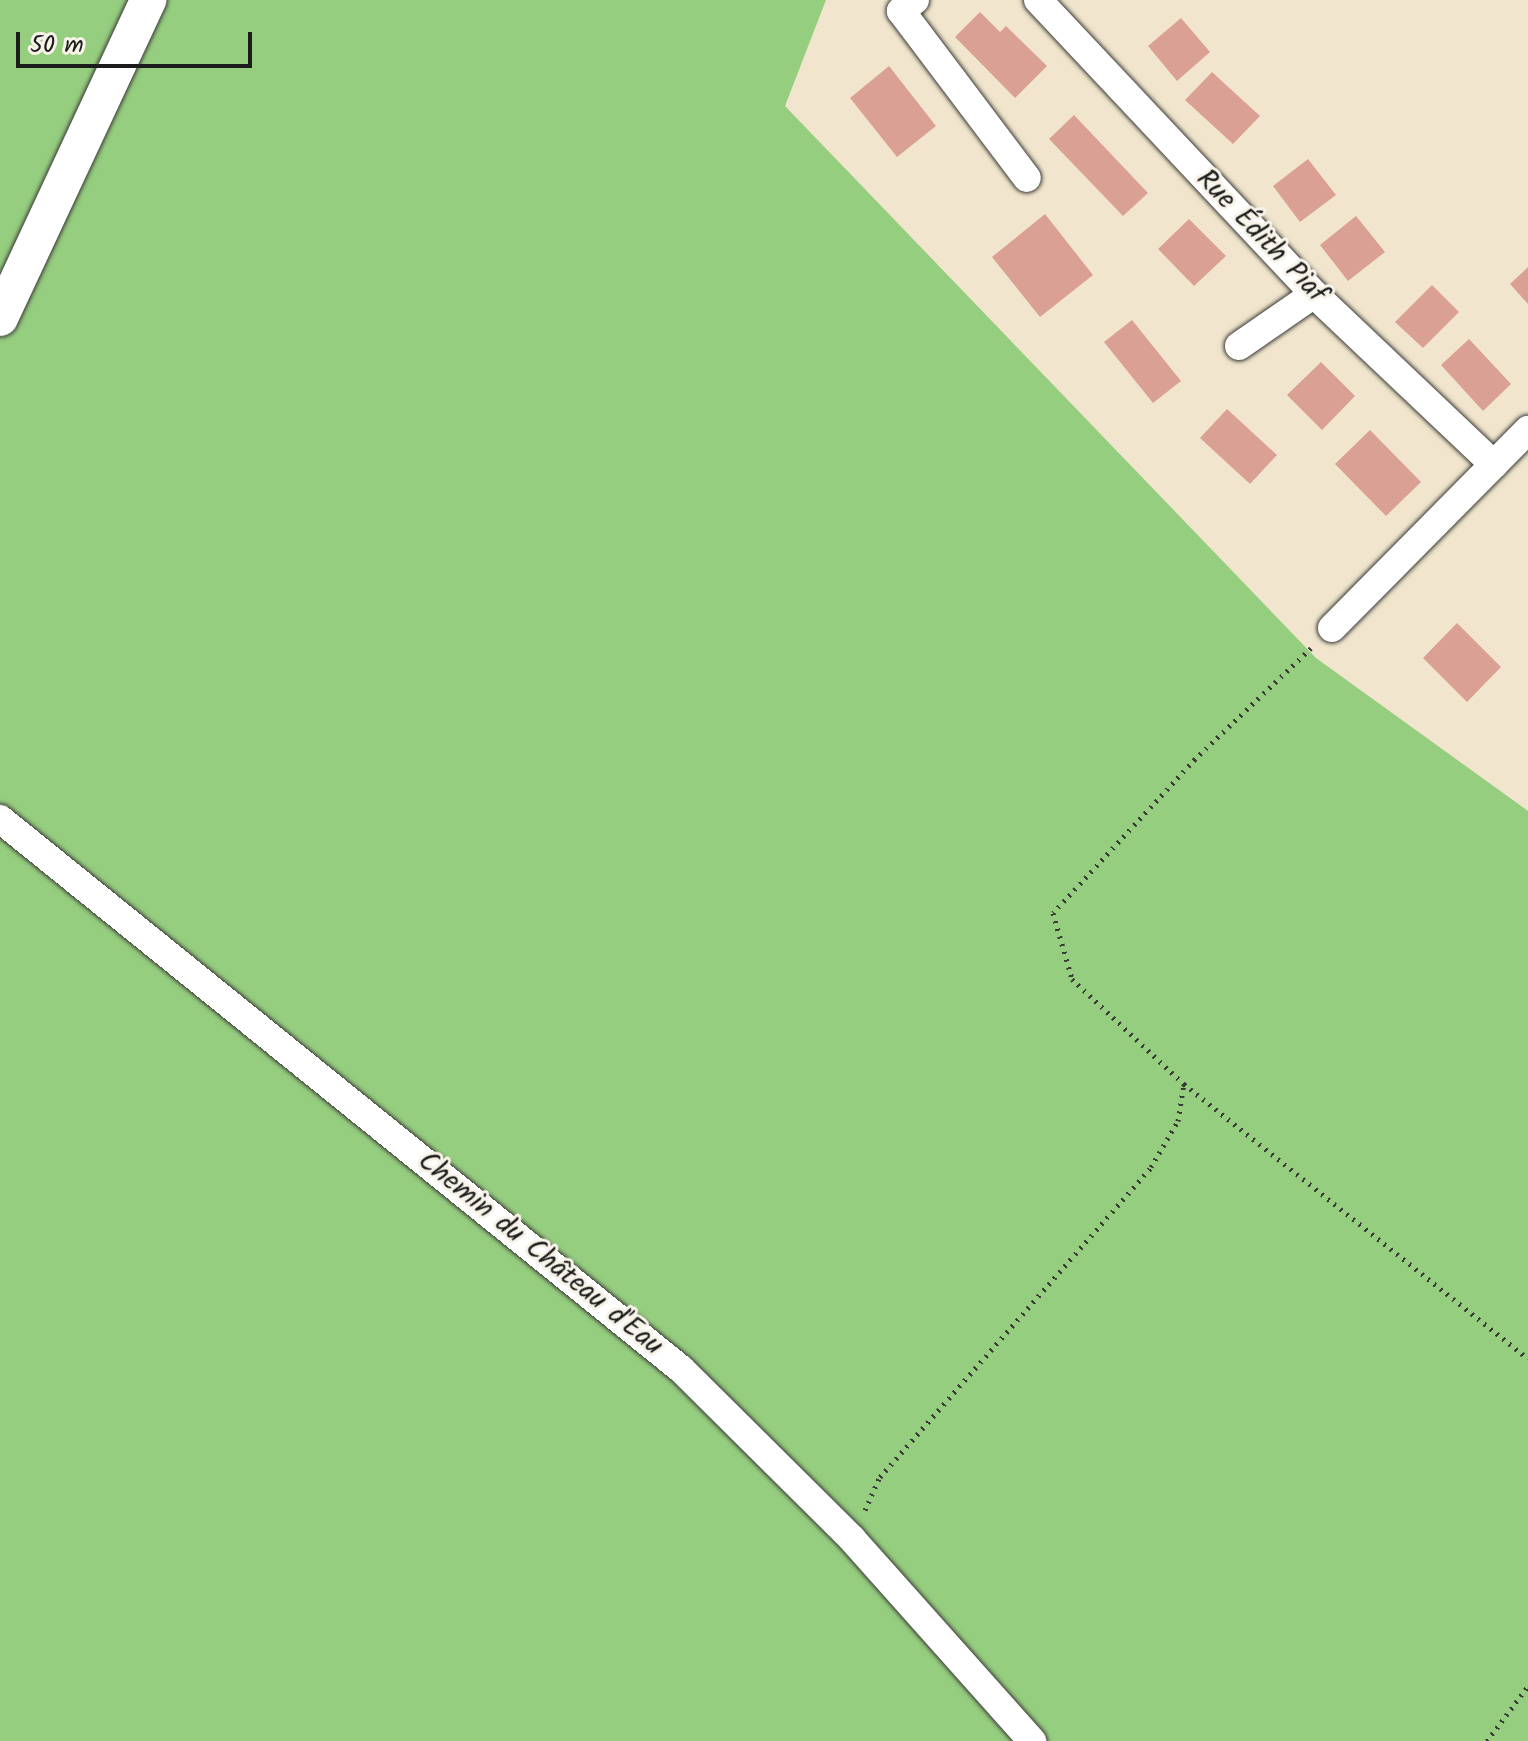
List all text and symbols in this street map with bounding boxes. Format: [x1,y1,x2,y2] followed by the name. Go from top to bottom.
[20,16,256,66] scale bar
[30,26,84,65] text: 50 m
[1189,163,1333,311] street label: Rue Édith Piaf
[411,1145,669,1363] street label: Chemin du Château d'Eau

